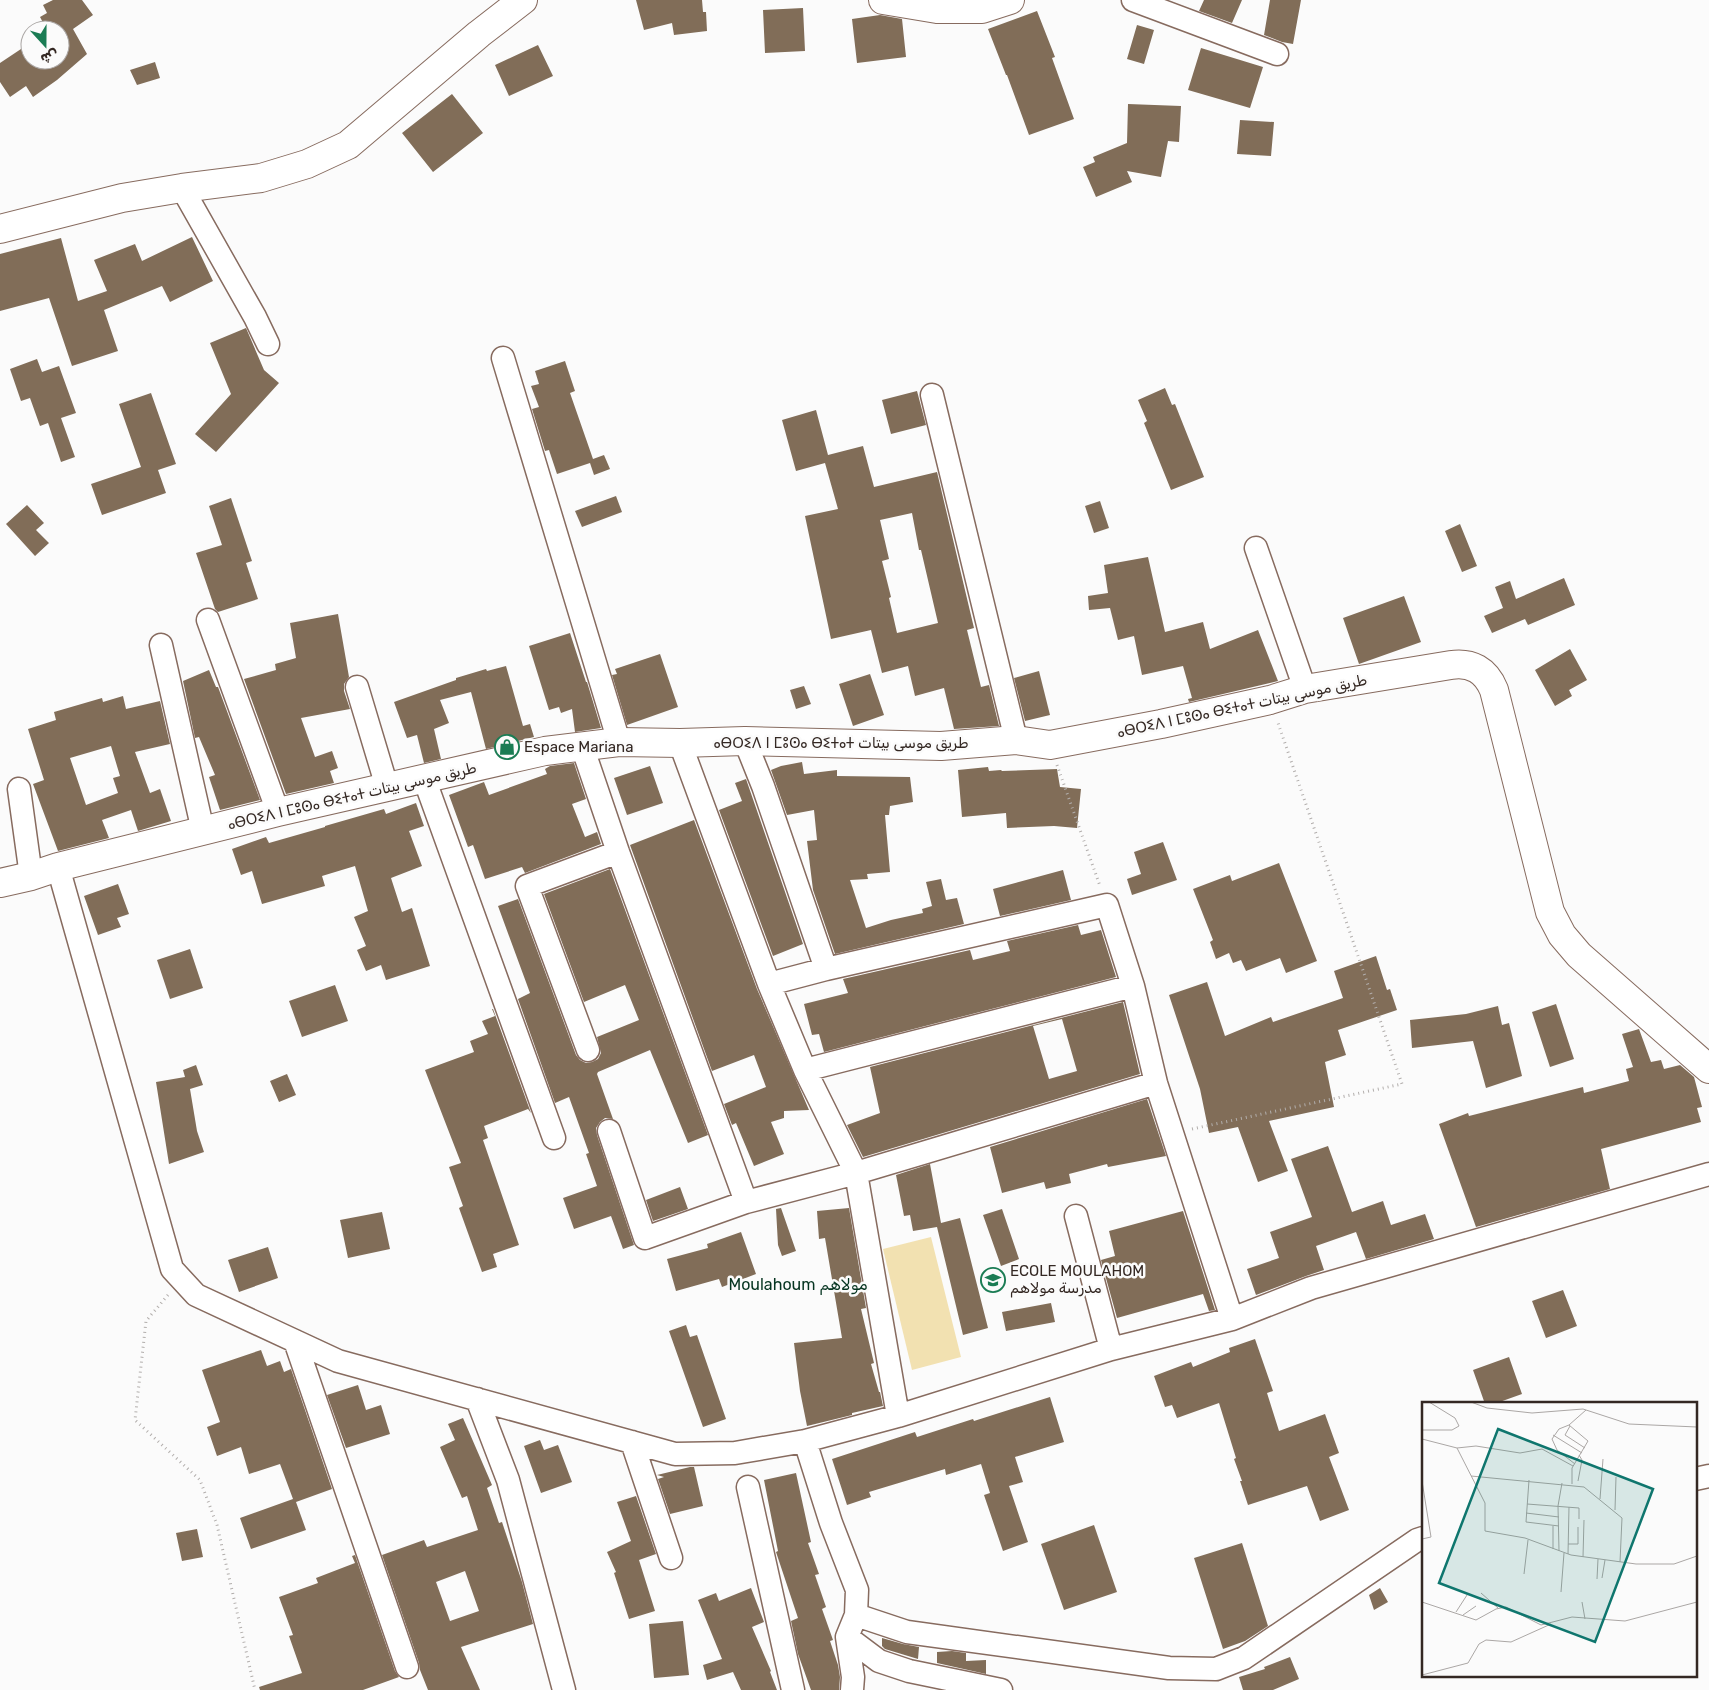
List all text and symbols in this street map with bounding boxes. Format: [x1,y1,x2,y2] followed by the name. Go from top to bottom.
[20,20,70,70] north arrow
[38,46,61,68] text: ش
[1115,671,1369,741] street label: ⴰⴱⵔⵉⴷ ⵏ ⵎⵓⵙⴰ ⴱⵉⵜⴰⵜ طريق موسى بيتات
[494,734,520,760] shop icon: Espace Mariana
[713,734,969,752] street label: ⴰⴱⵔⵉⴷ ⵏ ⵎⵓⵙⴰ ⴱⵉⵜⴰⵜ طريق موسى بيتات
[524,738,634,756] place label: Espace Mariana
[226,759,478,833] street label: ⴰⴱⵔⵉⴷ ⵏ ⵎⵓⵙⴰ ⴱⵉⵜⴰⵜ طريق موسى بيتات
[1010,1262,1144,1298] place label: ECOLE MOULAHOM مدرسة مولاهم
[980,1267,1006,1293] school or university icon: ECOLE MOULAHOM مدرسة مولاهم
[728,1275,868,1295] district label: Moulahoum مولاهم
[1422,1402,1696,1678] inset map

